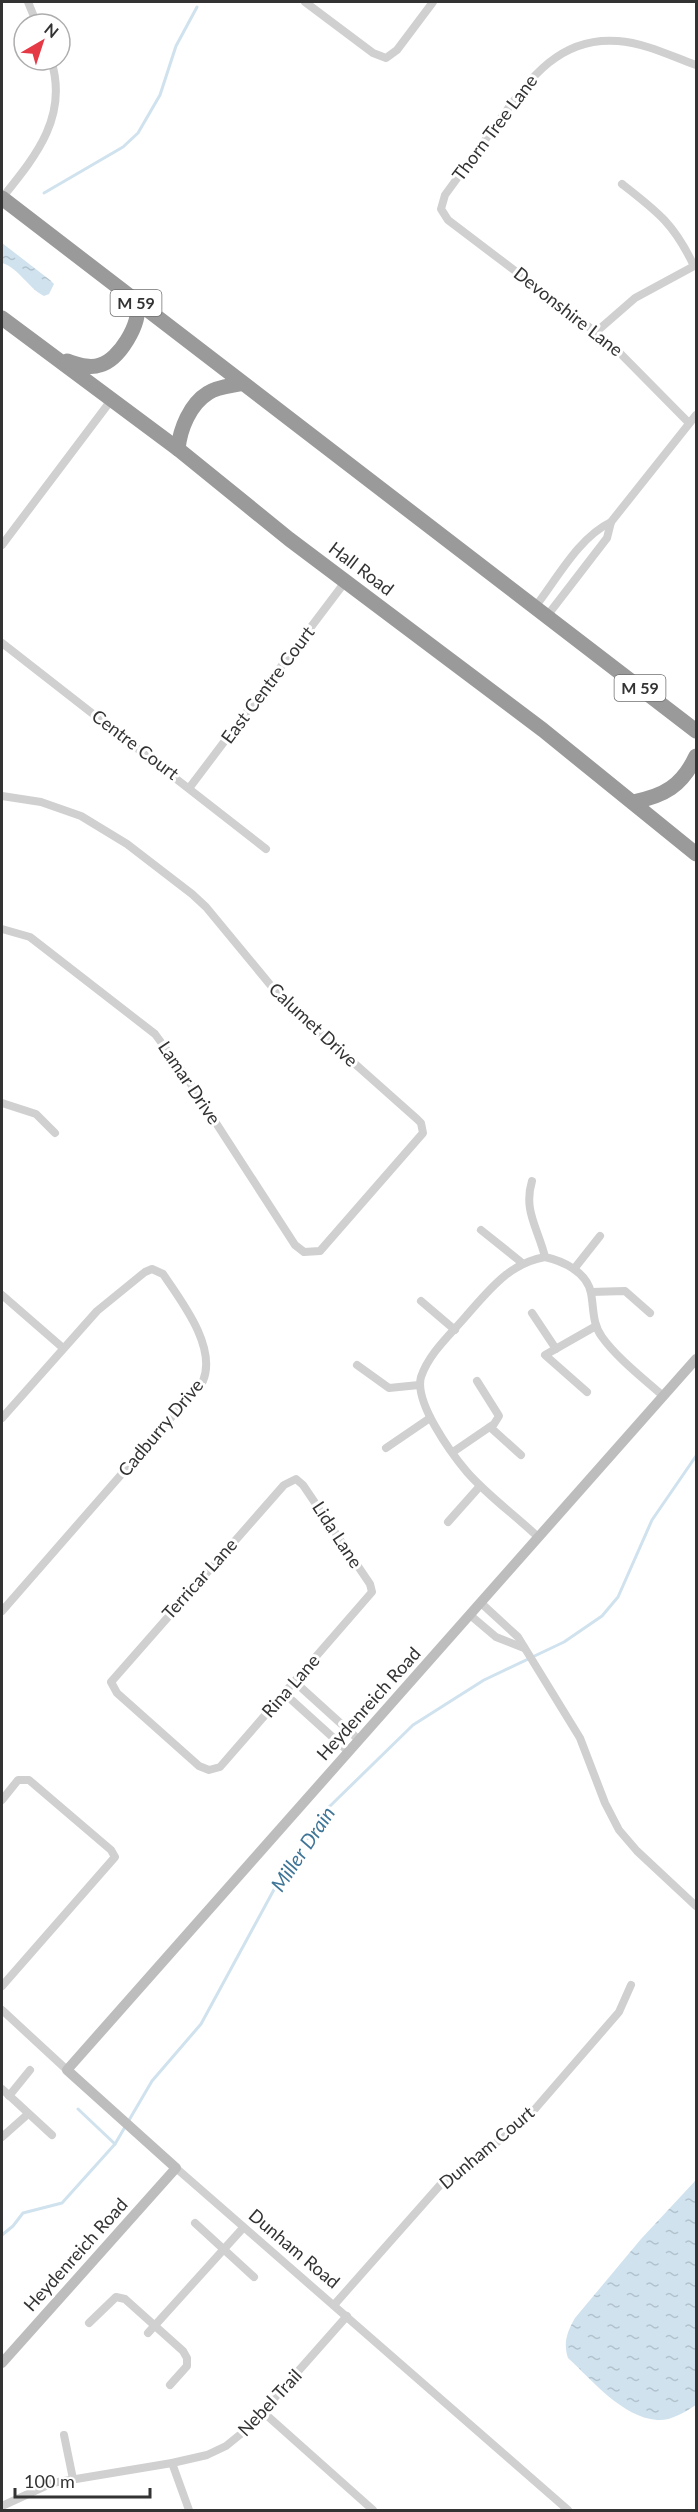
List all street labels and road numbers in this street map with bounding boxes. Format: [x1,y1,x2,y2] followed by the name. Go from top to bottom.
[447,70,541,185] street label: Thorn Tree Lane
[510,262,628,361] street label: Devonshire Lane
[110,290,162,316] road number: M 59
[325,537,398,600] street label: Hall Road
[216,621,319,747] street label: East Centre Court
[614,675,666,701] road number: M 59
[88,704,184,784] street label: Centre Court
[265,978,363,1071] street label: Calumet Drive
[154,1037,226,1128] street label: Lamar Drive
[113,1374,207,1481] street label: Cadburry Drive
[308,1497,367,1572] street label: Lida Lane
[157,1533,241,1623] street label: Terricar Lane
[312,1642,425,1764] street label: Heydenreich Road
[257,1649,324,1722] street label: Rina Lane
[434,2101,539,2193] street label: Dunham Court
[19,2193,132,2315] street label: Heydenreich Road
[245,2204,345,2293] street label: Dunham Road
[233,2364,306,2440] street label: Nebel Trail

